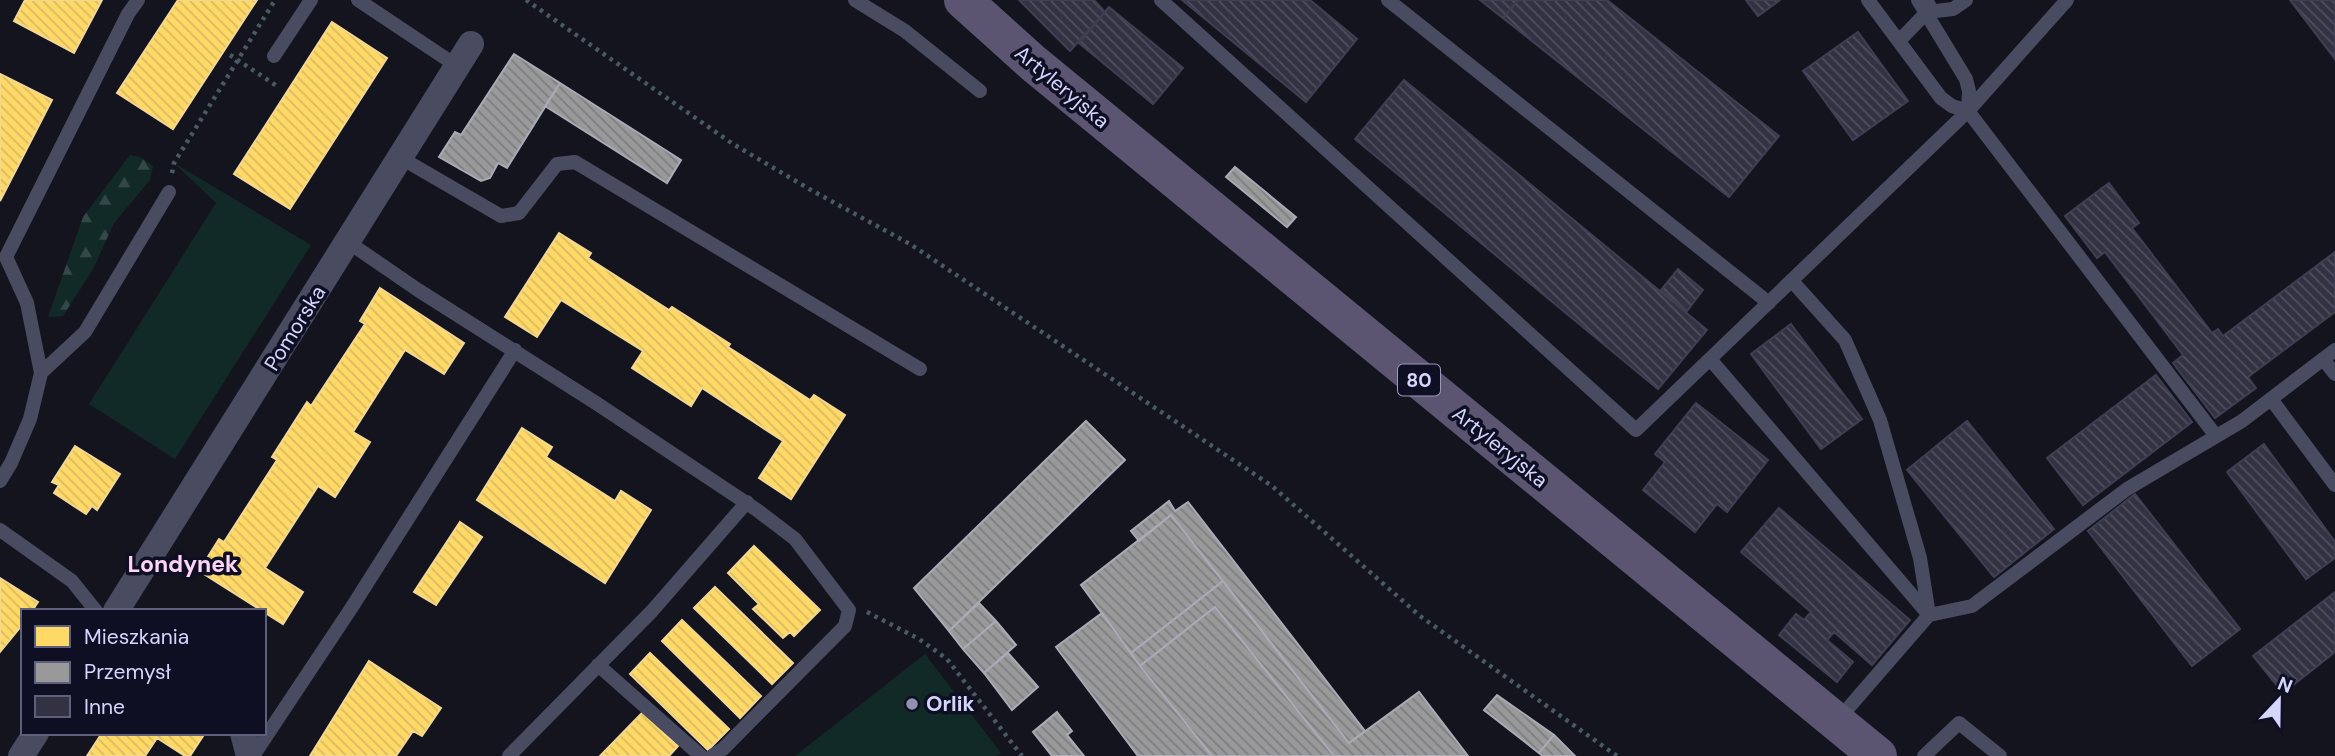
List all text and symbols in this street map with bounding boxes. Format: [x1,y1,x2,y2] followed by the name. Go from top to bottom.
[1009,39,1115,135] street label: Artyleryjska
[258,280,332,376] street label: Pomorska
[1398,364,1440,396] road number: 80
[1446,400,1554,494] street label: Artyleryjska
[128,549,238,579] district label: Londynek
[21,609,266,735] legend
[84,623,189,651] text: Mieszkania
[84,658,172,686] text: Przemysł
[2244,665,2314,735] north arrow
[2274,671,2296,699] text: N
[926,690,975,718] place label: Orlik
[84,693,125,721] text: Inne
[904,696,920,712] marker: Orlik

